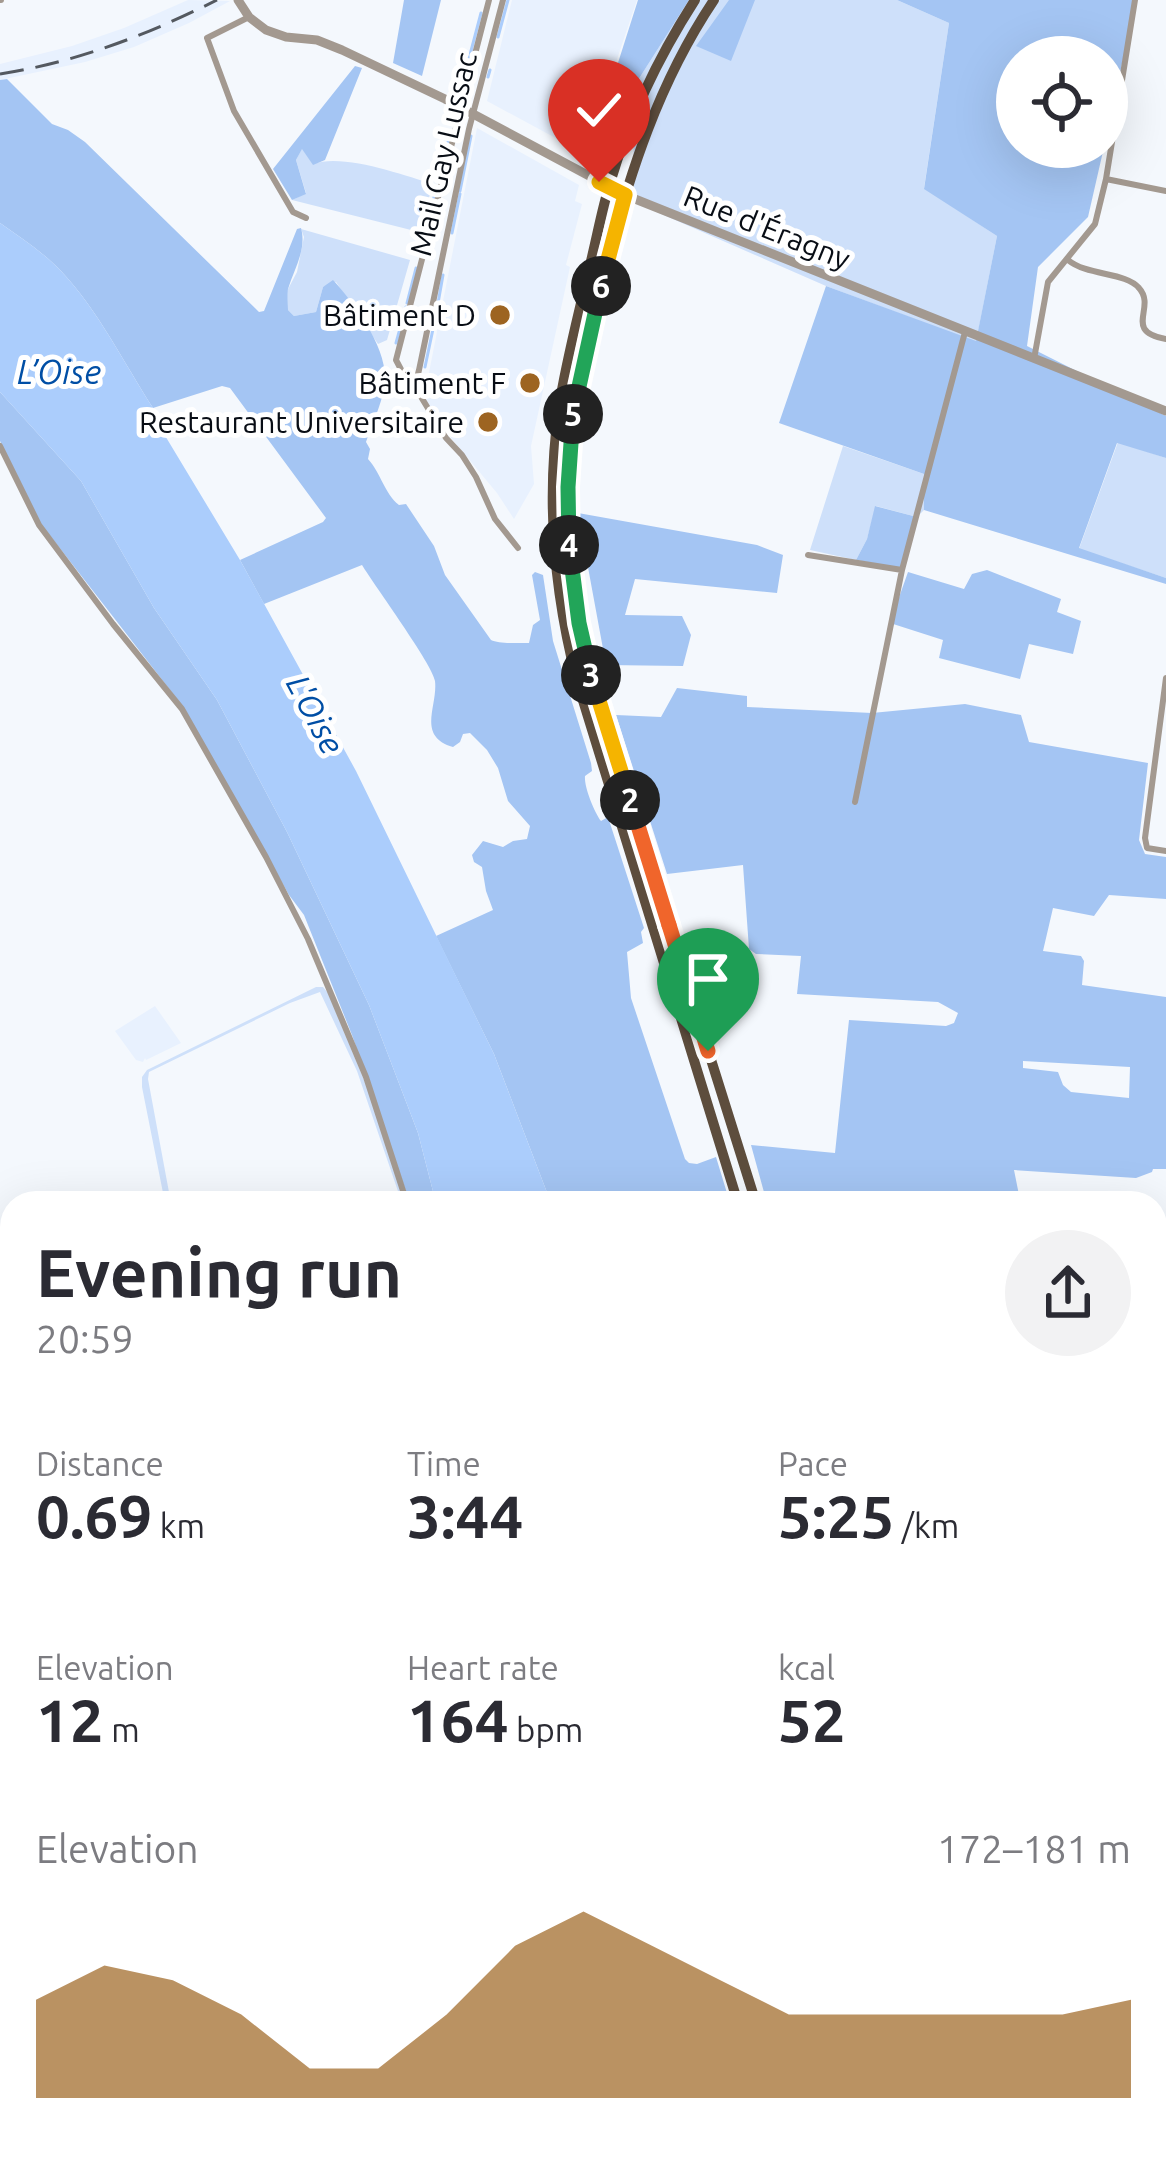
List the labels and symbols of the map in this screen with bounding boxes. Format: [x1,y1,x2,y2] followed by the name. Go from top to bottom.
[403,49,483,259] street label: Mail Gay Lussac
[548,59,650,182] pin
[679,177,855,276] street label: Rue d'Éragny
[571,256,631,316] pin: 6
[323,298,476,332] place label: Bâtiment D
[487,302,513,328] marker: Bâtiment D
[17,353,101,390] water label: L’Oise
[358,366,506,400] place label: Bâtiment F
[517,370,543,396] marker: Bâtiment F
[543,384,603,444] pin: 5
[139,405,464,439] place label: Restaurant Universitaire
[475,409,501,435] marker: Restaurant Universitaire
[539,515,599,575] pin: 4
[561,645,621,705] pin: 3
[280,668,352,760] water label: L'Oise
[600,770,660,830] pin: 2
[657,928,759,1051] pin

